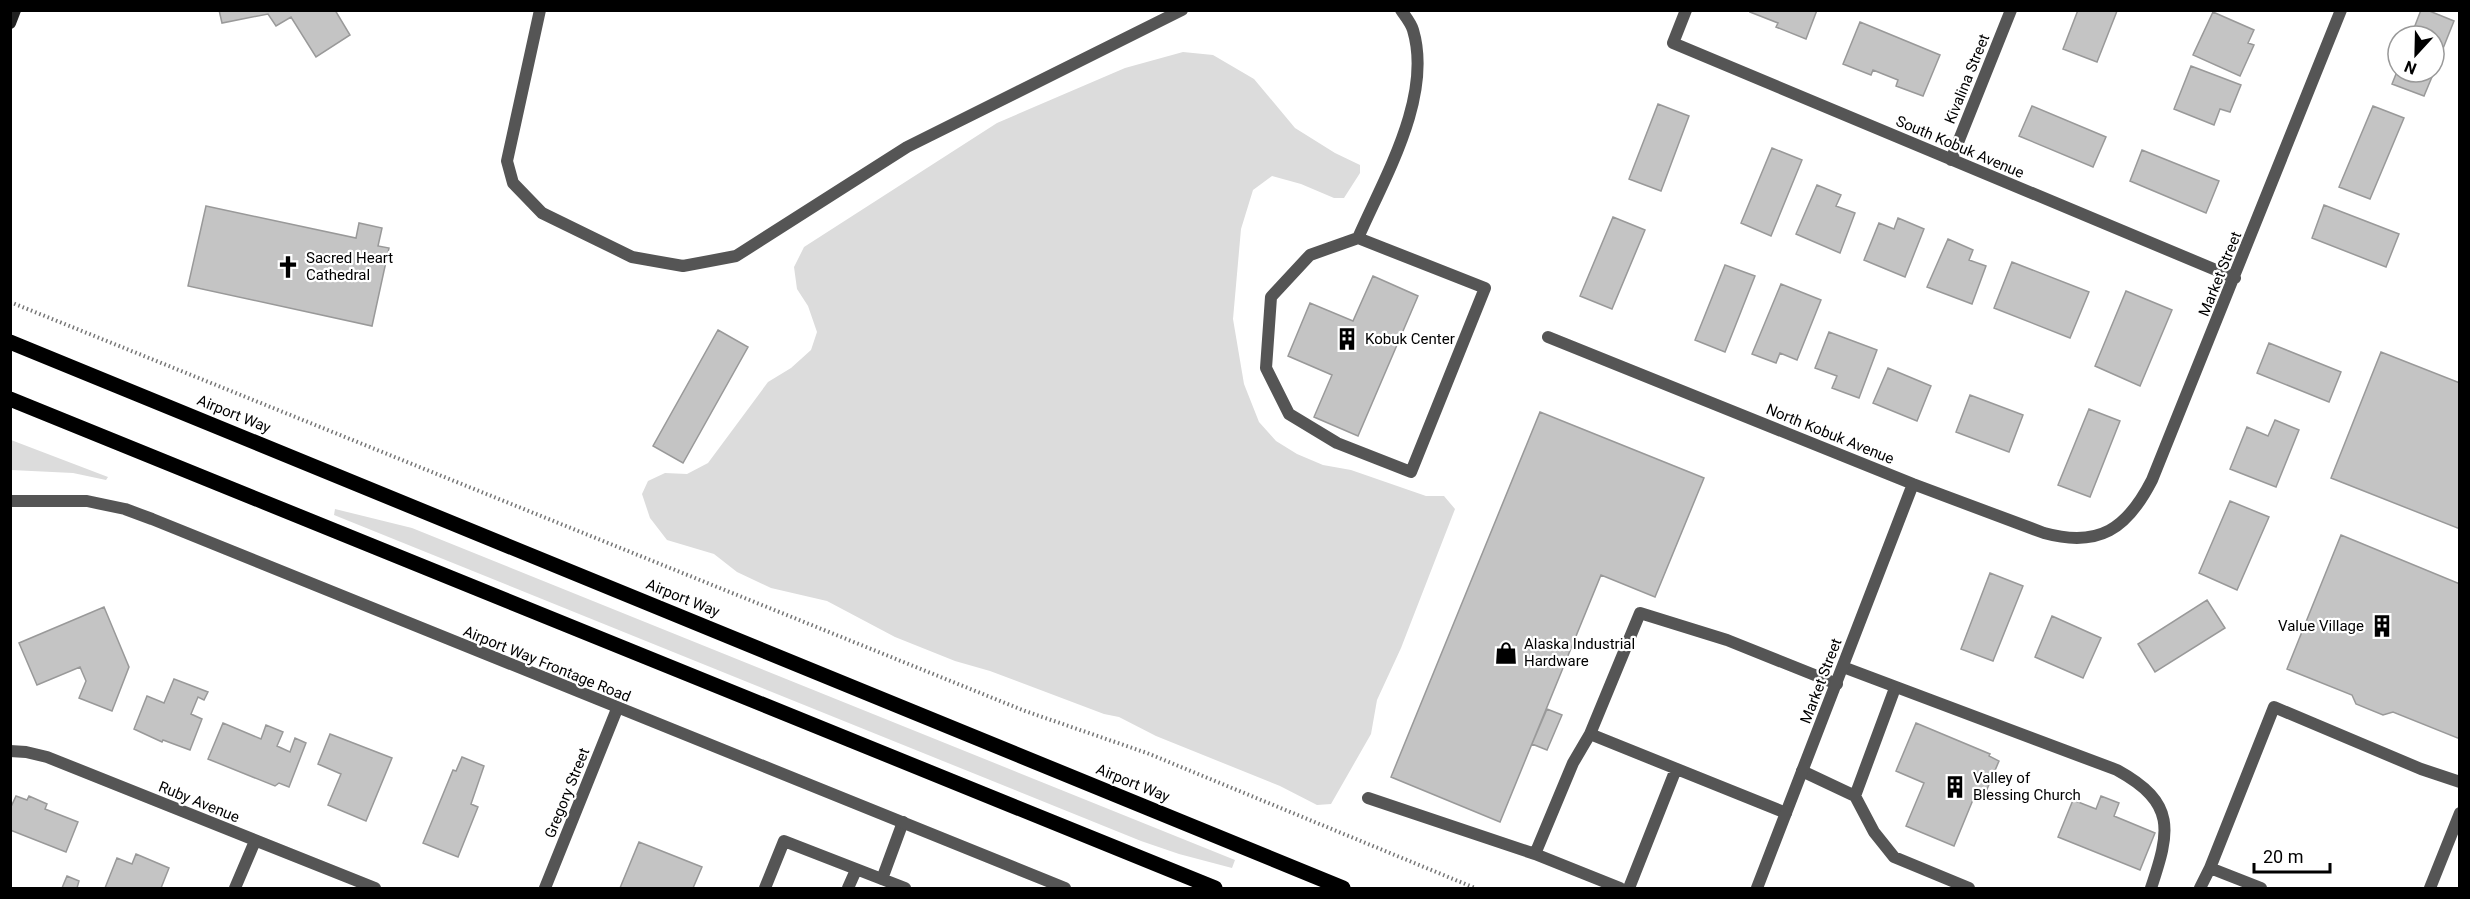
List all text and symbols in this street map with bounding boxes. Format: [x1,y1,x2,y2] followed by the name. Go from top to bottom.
[2386,24,2446,84] north arrow
[1941,31,1993,127] street label: Kivalina Street
[2402,57,2419,78] text: N
[1893,112,2027,182] street label: South Kobuk Avenue
[2195,229,2245,319] street label: Market Street
[306,249,393,284] place label: Sacred Heart Cathedral
[275,254,301,280] church icon: Sacred Heart Cathedral
[1334,326,1360,352] building icon: Kobuk Center
[1365,330,1455,348] place label: Kobuk Center
[195,391,273,437] street label: Airport Way
[1763,400,1897,468] street label: North Kobuk Avenue
[644,575,722,621] street label: Airport Way
[2369,613,2395,639] building icon: Value Village
[2278,617,2364,635] place label: Value Village
[461,622,633,706] street label: Airport Way Frontage Road
[1524,635,1635,670] place label: Alaska Industrial Hardware
[1796,636,1846,726] street label: Market Street
[1493,640,1519,666] shop icon: Alaska Industrial Hardware
[541,745,593,841] street label: Gregory Street
[1094,760,1172,806] street label: Airport Way
[1973,769,2081,804] place label: Valley of Blessing Church
[1942,774,1968,800] building icon: Valley of Blessing Church
[156,778,242,826] street label: Ruby Avenue
[2254,836,2330,874] scale bar
[2263,846,2303,867] text: 20 m

